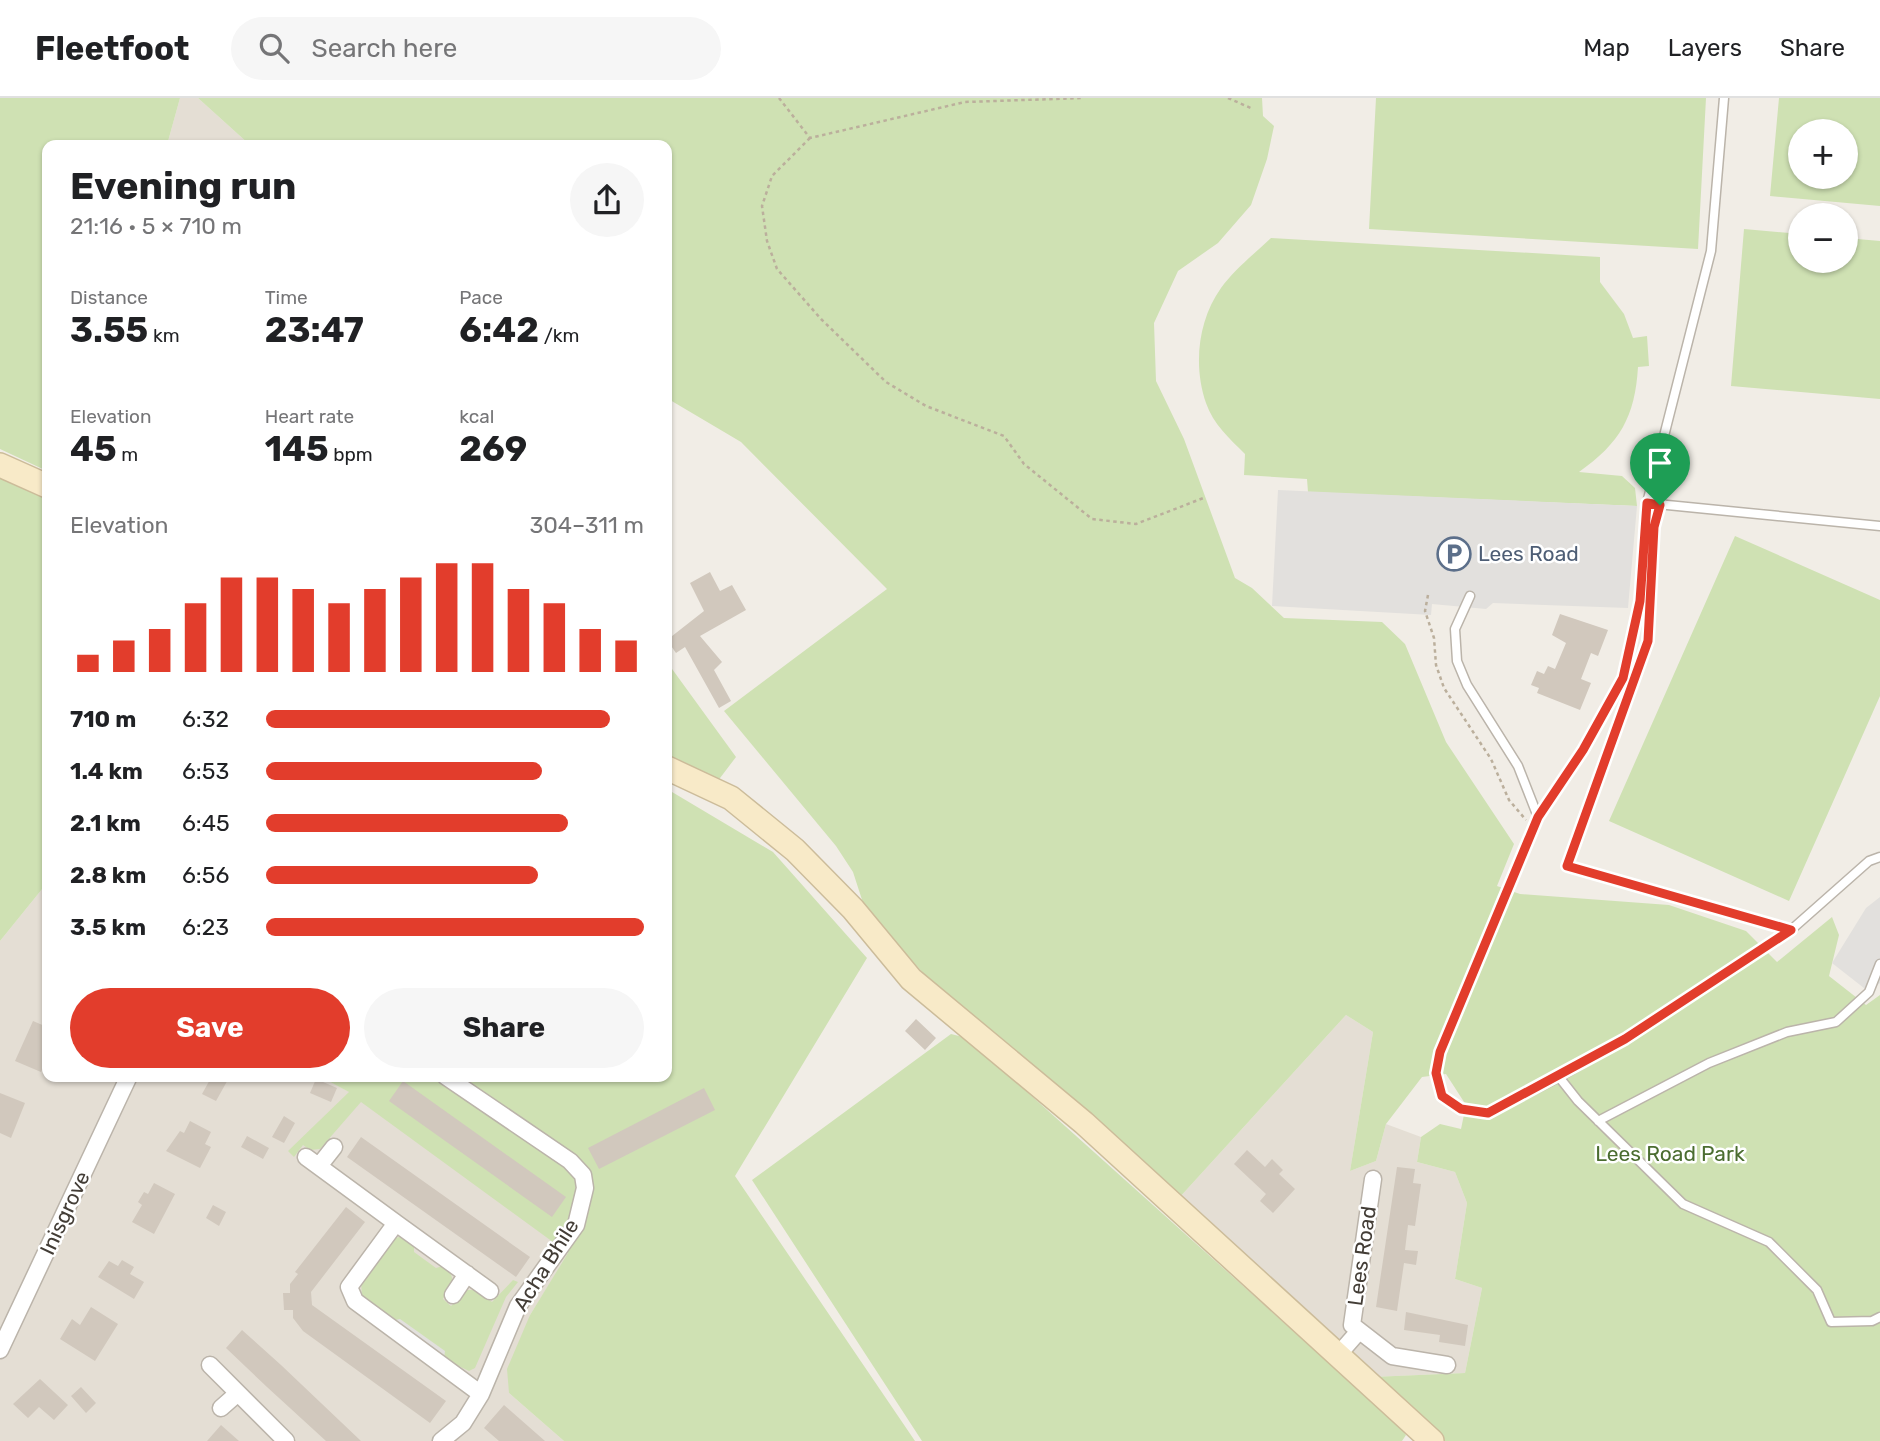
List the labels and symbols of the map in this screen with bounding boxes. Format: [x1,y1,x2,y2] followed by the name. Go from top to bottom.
[1630,433,1690,505] pin
[1435,535,1473,573] parking icon: Lees Road
[1478,541,1579,566] place label: Lees Road
[1595,1141,1745,1166] park label: Lees Road Park
[34,1167,95,1259] street label: Inisgrove
[1342,1204,1381,1308] street label: Lees Road
[507,1214,584,1315] street label: Acha Bhile

